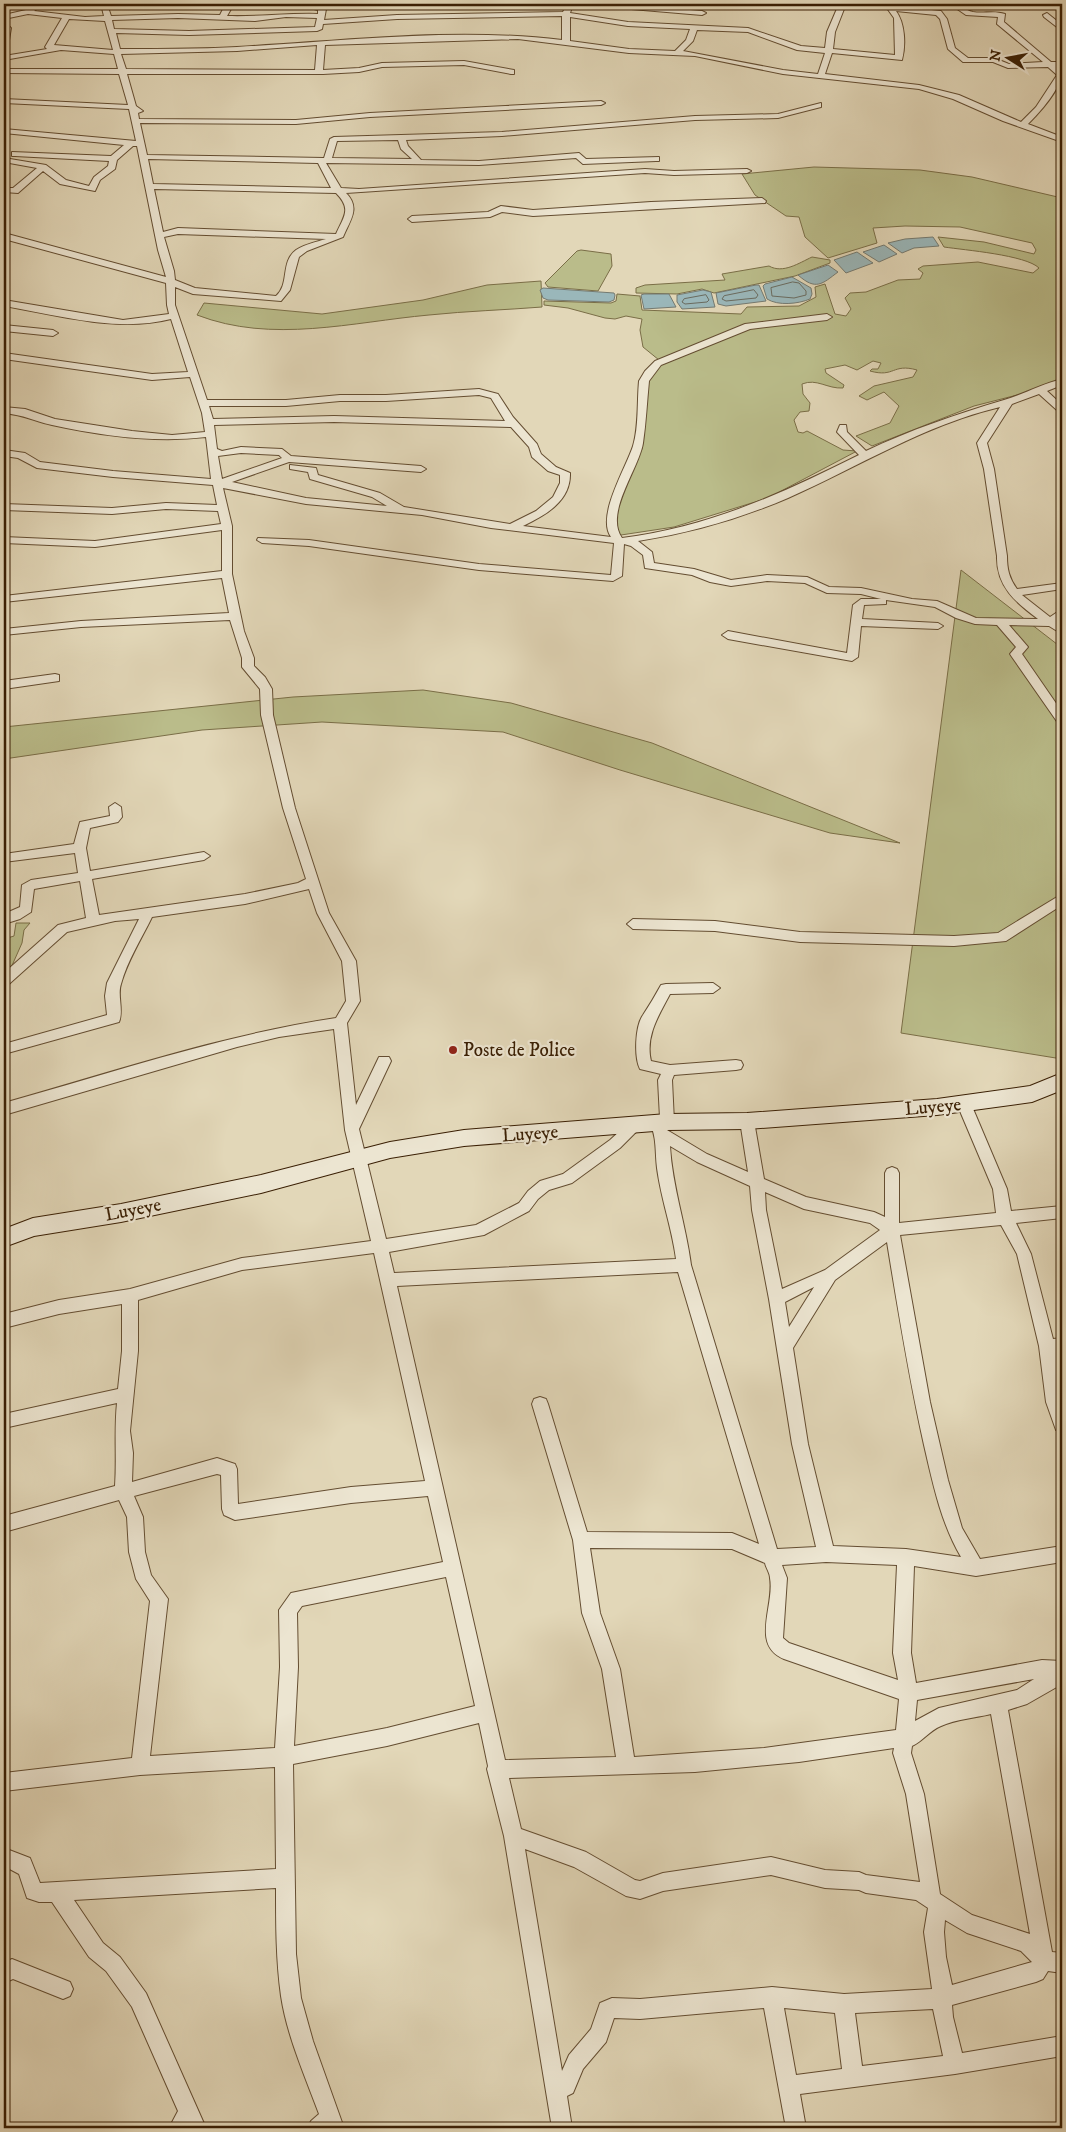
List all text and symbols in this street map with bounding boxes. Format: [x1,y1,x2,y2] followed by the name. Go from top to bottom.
[984,32,1034,82] north arrow
[986,48,1006,63] text: N
[463,1039,575,1062] place label: Poste de Police
[447,1044,459,1056] marker: Poste de Police
[904,1093,962,1121] street label: Luyeye
[501,1121,559,1147] street label: Luyeye
[103,1193,163,1227] street label: Luyeye

